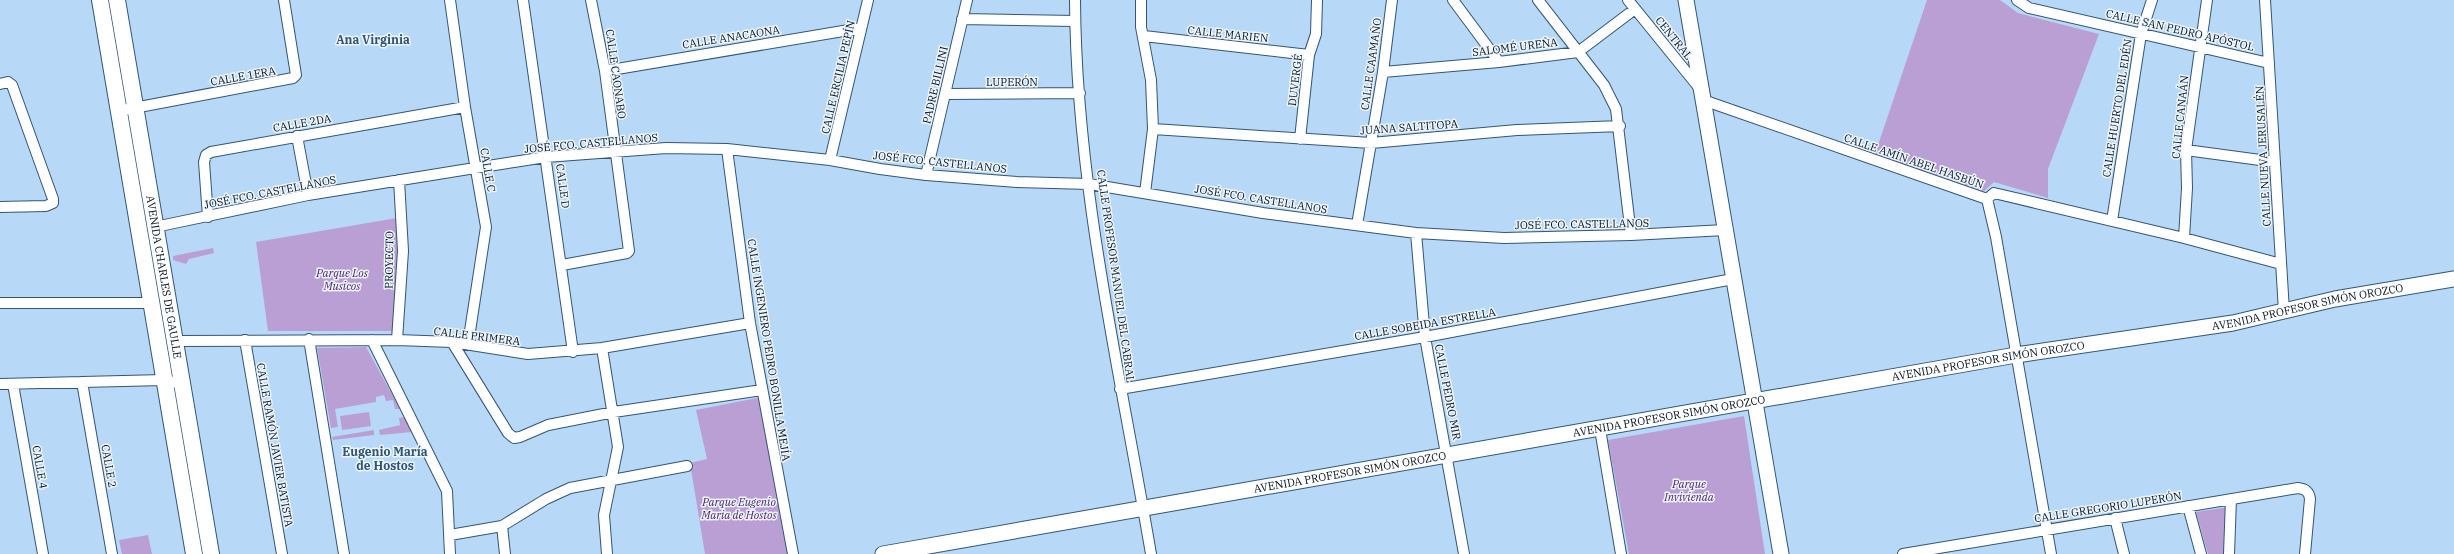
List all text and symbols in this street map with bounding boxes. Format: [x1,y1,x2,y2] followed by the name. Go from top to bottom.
[2105,6,2255,54] street label: CALLE SAN PEDRO APÓSTOL
[1652,14,1696,62] street label: CENTRAL
[1358,17,1384,111] street label: CALLE CAAMAÑO
[818,18,858,135] street label: CALLE ERCILIA PEPÍN
[681,22,781,52] street label: CALLE ANACAONA
[1187,23,1270,45] street label: CALLE MARIEN
[603,28,629,120] street label: CALLE CAONABO
[336,32,410,47] district label: Ana Virginia
[1472,35,1559,59] street label: SALOMÉ UREÑA
[2099,37,2135,178] street label: CALLE HUERTO DEL EDÉN
[919,45,951,125] street label: PADRE BILLINI
[1285,53,1305,107] street label: DUVERGÉ
[209,63,277,89] street label: CALLE 1ERA
[2169,74,2191,159] street label: CALLE CANAÁN
[986,75,1038,89] street label: LUPERÓN
[2252,85,2274,227] street label: CALLE NUEVA JERUSALÉN
[272,111,333,135] street label: CALLE 2DA
[1359,117,1459,137] street label: JUANA SALTITOPA
[523,130,659,156] street label: JOSÉ FCO. CASTELLANOS
[1842,130,1986,192] street label: CALLE AMÍN ABEL HASBÚN
[477,147,499,193] street label: CALLE C
[872,148,1008,176] street label: JOSÉ FCO. CASTELLANOS
[553,163,573,209] street label: CALLE D
[1094,169,1138,383] street label: CALLE PROFESOR MANUEL DEL CABRAL
[203,172,337,212] street label: JOSÉ FCO. CASTELLANOS
[1194,182,1328,216] street label: JOSÉ FCO. CASTELLANOS
[143,194,185,360] street label: AVENIDA CHARLES DE GAULLE
[1515,216,1649,232] street label: JOSÉ FCO. CASTELLANOS
[381,231,397,289] street label: PROYECTO
[744,238,794,463] street label: CALLE INGENIERO PEDRO BONILLA MEJÍA
[315,266,369,293] park label: Parque Los Musicos
[2211,281,2404,333] street label: AVENIDA PROFESOR SIMÓN OROZCO
[1353,305,1497,343] street label: CALLE SOBEIDA ESTRELLA
[433,324,521,348] street label: CALLE PRIMERA
[1891,338,2086,384] street label: AVENIDA PROFESOR SIMÓN OROZCO
[1432,343,1464,442] street label: CALLE PEDRO MIR
[254,362,296,528] street label: CALLE RAMÓN JAVIER BATISTA
[1572,392,1766,440] street label: AVENIDA PROFESOR SIMÓN OROZCO
[98,443,120,489] street label: CALLE 2
[29,444,51,490] street label: CALLE 4
[342,444,428,473] district label: Eugenio María de Hostos
[1252,448,1447,496] street label: AVENIDA PROFESOR SIMÓN OROZCO
[1663,477,1714,504] park label: Parque Invivienda
[2033,488,2183,526] street label: CALLE GREGORIO LUPERÓN
[700,495,778,522] park label: Parque Eugenio Maria de Hostos

